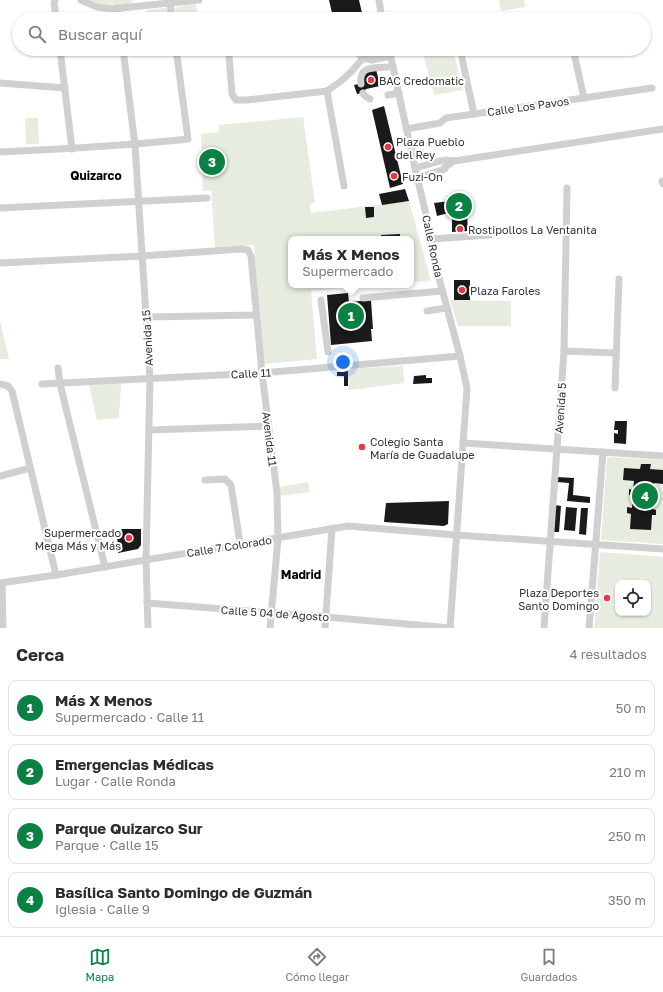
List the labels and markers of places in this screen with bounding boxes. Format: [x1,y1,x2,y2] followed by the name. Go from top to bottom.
[379,74,464,87] place label: BAC Credomatic
[366,75,376,85] marker: BAC Credomatic
[396,135,465,161] place label: Plaza Pueblo del Rey
[383,142,393,152] marker: Plaza Pueblo del Rey
[199,147,225,177] pin: 3
[402,170,443,183] place label: Fuzi-On
[389,171,399,181] marker: Fuzi-On
[446,191,472,221] pin: 2
[468,223,597,236] place label: Rostipollos La Ventanita
[455,224,465,234] marker: Rostipollos La Ventanita
[470,284,541,297] place label: Plaza Faroles
[457,285,467,295] marker: Plaza Faroles
[338,301,364,331] pin: 1
[370,435,475,461] place label: Colegio Santa María de Guadalupe
[357,442,367,452] marker: Colegio Santa María de Guadalupe
[632,481,658,511] pin: 4
[35,526,121,552] place label: Supermercado Mega Más y Más
[124,533,134,543] marker: Supermercado Mega Más y Más
[518,586,599,612] place label: Plaza Deportes Santo Domingo
[602,593,612,603] marker: Plaza Deportes Santo Domingo

